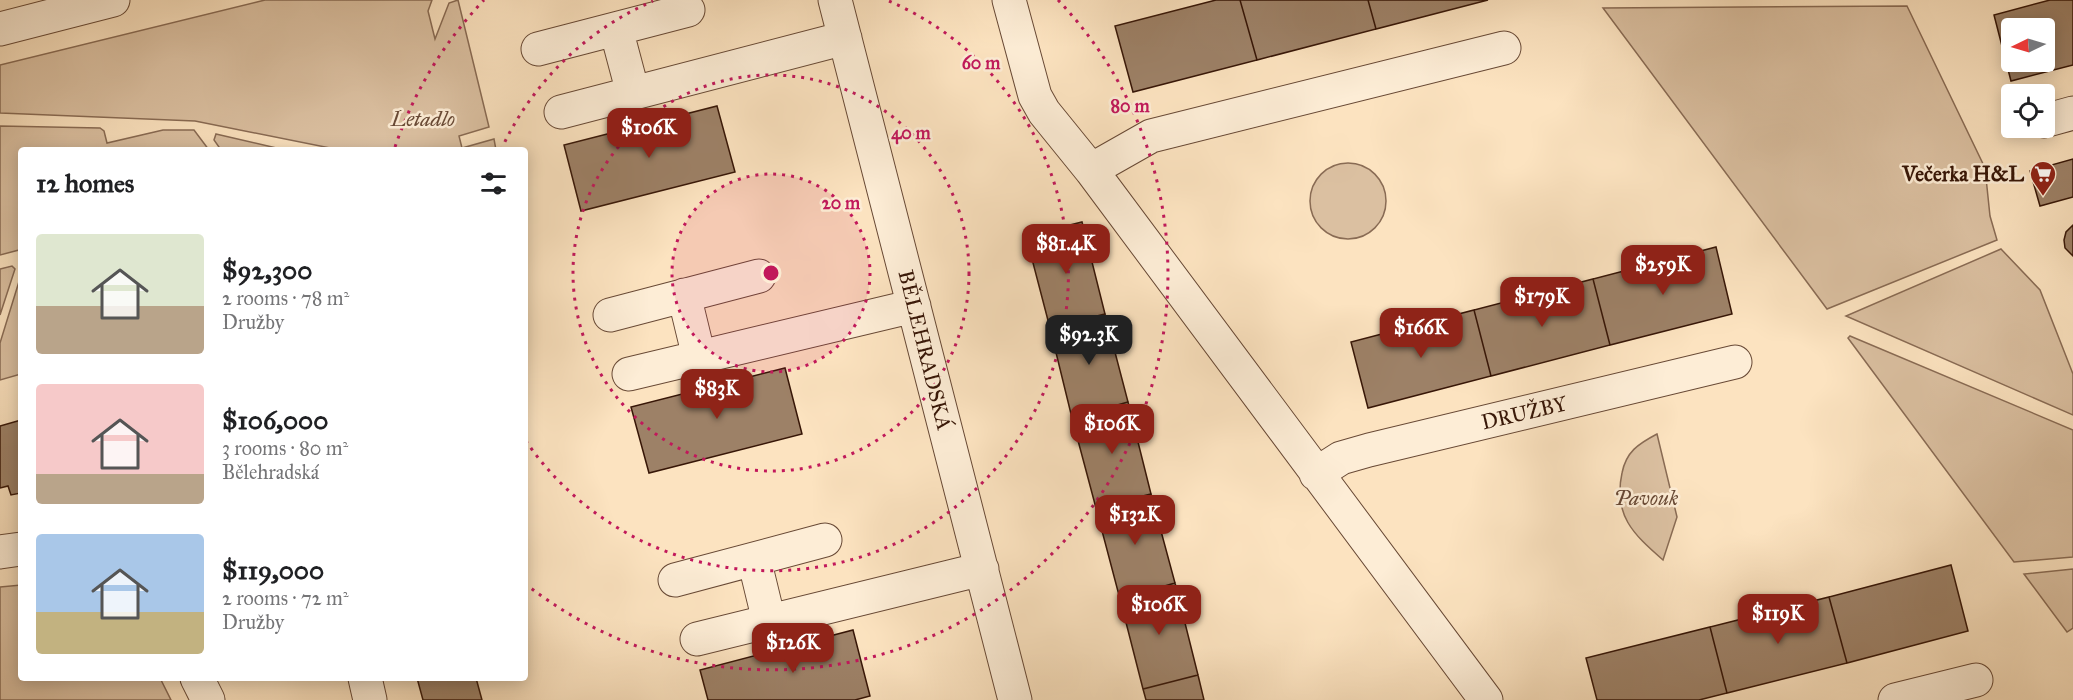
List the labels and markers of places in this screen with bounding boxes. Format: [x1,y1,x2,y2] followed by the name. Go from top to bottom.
[607,108,691,159] pin: $106K
[2028,159,2058,197] supermarket icon: Večerka H&L
[1901,161,2024,187] place label: Večerka H&L
[1017,224,1115,275] pin: $81.4K
[1621,245,1705,296] pin: $259K
[761,263,781,283] centre of rings
[1500,277,1584,328] pin: $179K
[1379,308,1463,359] pin: $166K
[1040,315,1138,366] pin: $92.3K
[681,369,753,420] pin: $83K
[1070,404,1154,455] pin: $106K
[1093,495,1177,546] pin: $132K
[1117,585,1201,636] pin: $106K
[1736,594,1820,645] pin: $119K
[751,623,835,674] pin: $126K

